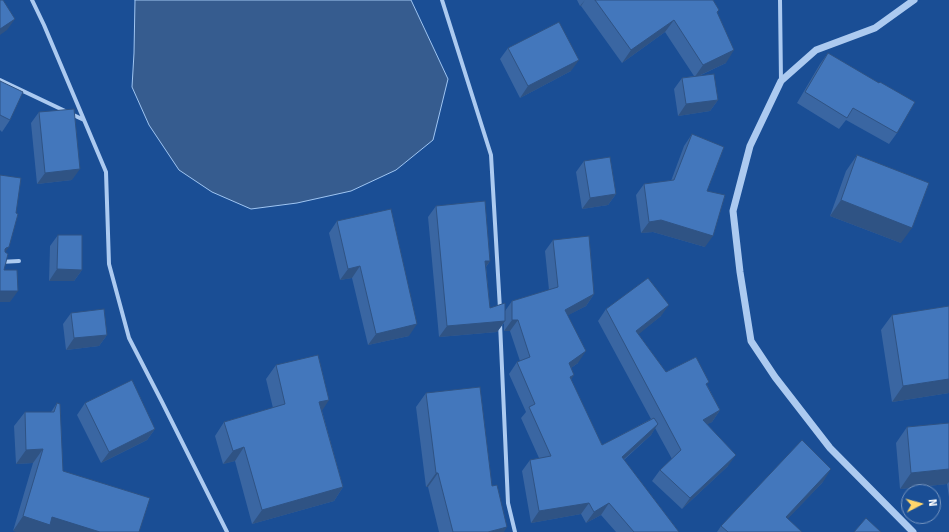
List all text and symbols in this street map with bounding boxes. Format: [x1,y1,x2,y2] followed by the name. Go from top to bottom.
[901,484,941,524] north arrow
[926,498,939,507] text: N

